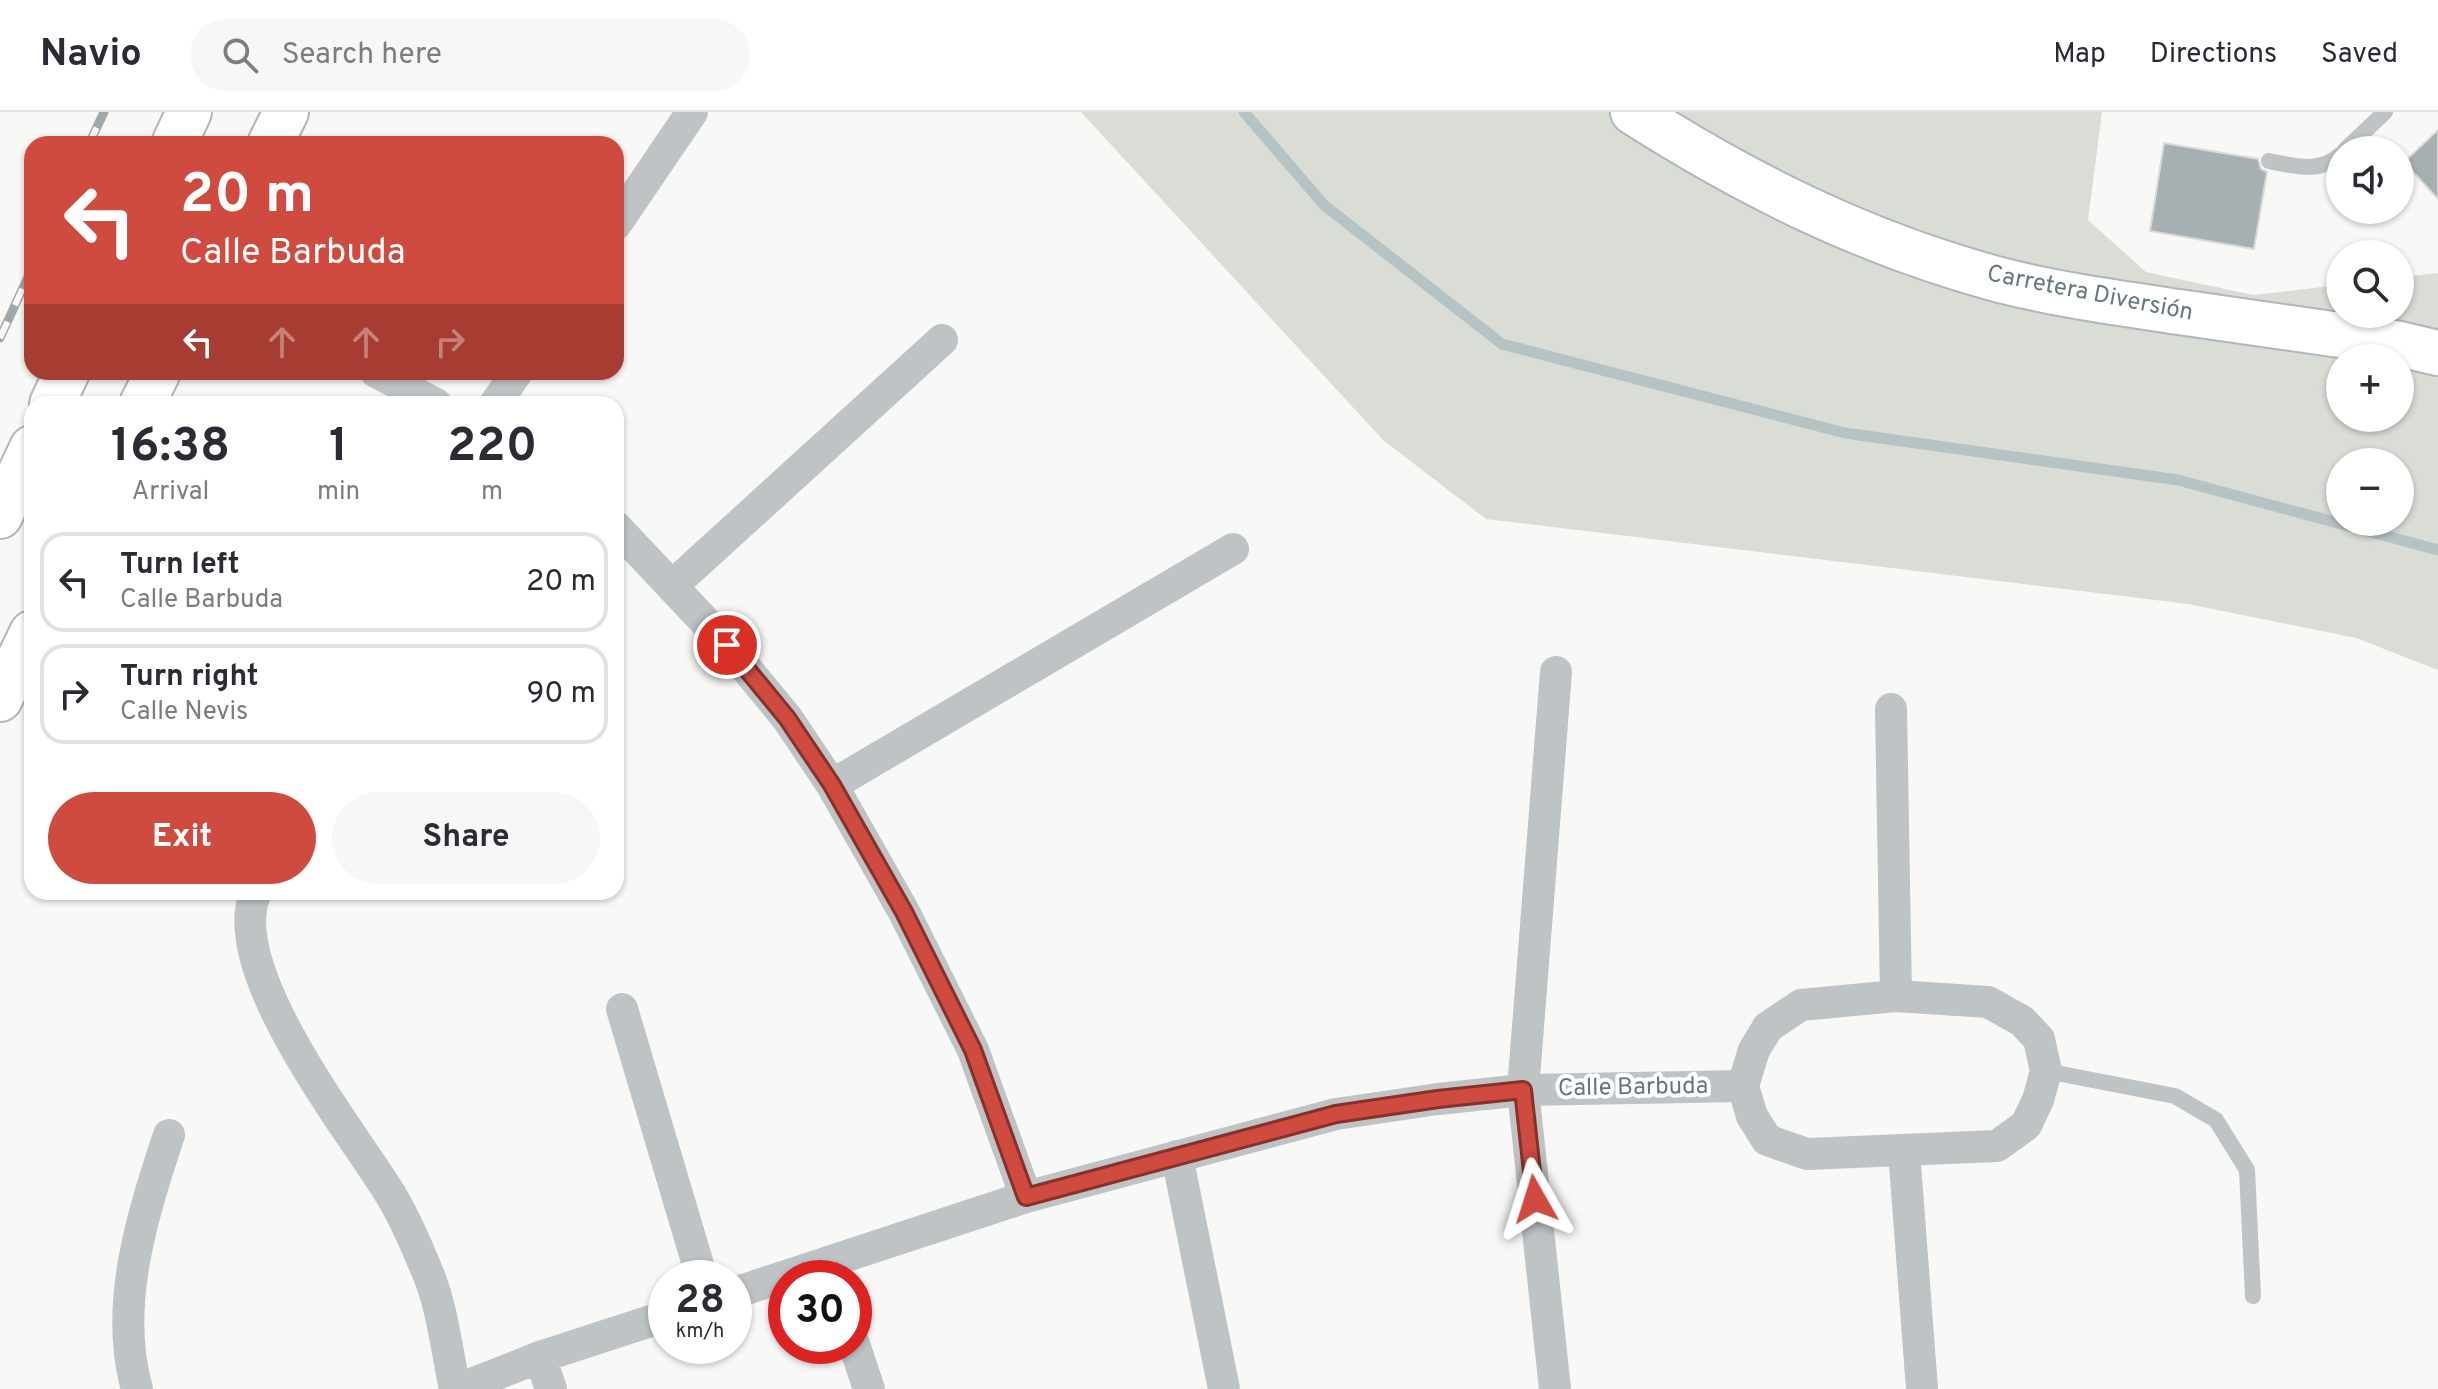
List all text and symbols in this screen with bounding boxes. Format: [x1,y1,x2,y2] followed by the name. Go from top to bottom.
[190,19,750,91] search box
[40,31,142,80] text: Navio
[218,33,262,77] icon: search
[282,37,442,74] text: Search here
[2053,37,2106,73] text: Map
[2150,37,2277,73] text: Directions
[2321,37,2398,73] text: Saved
[2326,136,2414,536] map controls
[2326,136,2414,224] button: sound
[180,162,314,232] text: 20 m
[48,168,152,272] icon: left
[180,231,406,277] text: Calle Barbuda
[2326,240,2414,328] button: search
[1984,259,2196,329] street label: Carretera Diversión
[176,320,220,364] icon: left
[260,320,304,364] icon: ahead
[344,320,388,364] icon: ahead
[428,320,472,364] icon: right
[2326,344,2414,432] button: +
[111,418,230,478] text: 16:38
[329,418,348,478] text: 1
[447,418,537,478] text: 220
[2326,448,2414,536] button: −
[132,476,209,509] text: Arrival
[317,476,360,509] text: min
[481,476,503,509] text: m
[120,547,240,584] text: Turn left
[52,560,96,604] icon: left
[526,564,596,601] text: 20 m
[120,584,283,617] text: Calle Barbuda
[693,611,761,679] pin
[705,623,749,667] icon: arrive
[120,659,258,696] text: Turn right
[52,672,96,716] icon: right
[527,676,596,713] text: 90 m
[120,696,248,729] text: Calle Nevis
[48,792,316,884] button: Exit
[332,792,600,884] button: Share
[1558,1072,1708,1104] street label: Calle Barbuda
[1493,1157,1577,1241] position arrow
[768,1260,872,1364] speed limit sign: 30
[675,1277,725,1327] text: 28
[676,1319,724,1345] text: km/h

